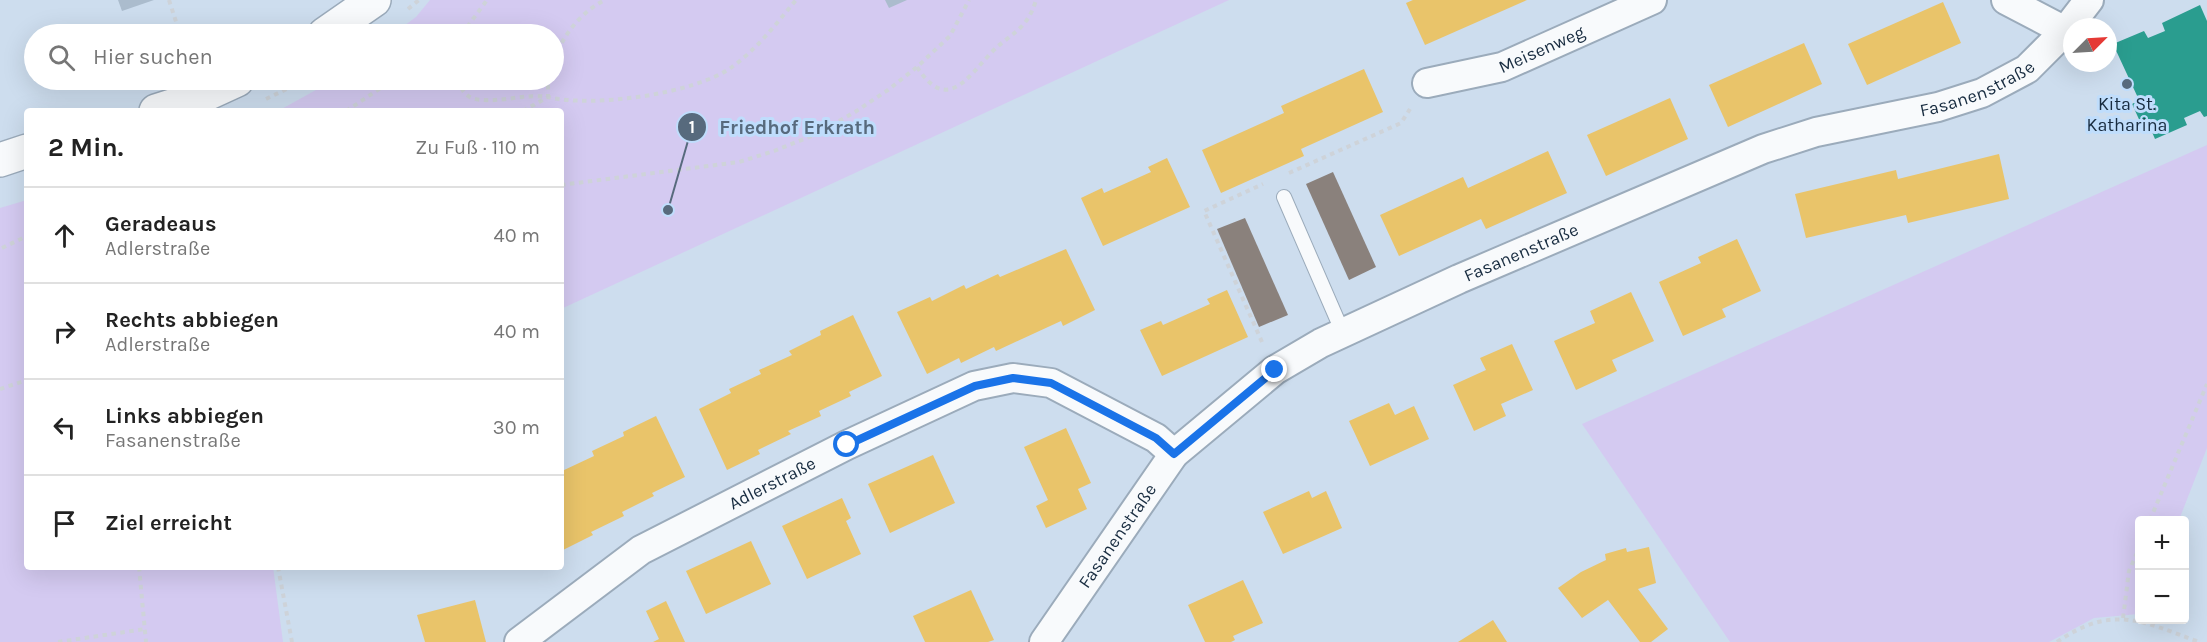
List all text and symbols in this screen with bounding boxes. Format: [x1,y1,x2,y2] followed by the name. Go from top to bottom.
[2063,18,2117,72] north arrow
[1495,21,1588,78] street label: Meisenweg
[24,24,564,90] search box
[45,41,78,74] icon: search
[93,44,213,70] text: Hier suchen
[1918,56,2040,121] street label: Fasanenstraße
[2120,77,2134,91] marker: Kita St. Katharina
[2086,93,2168,136] place label: Kita St. Katharina
[677,108,887,146] callout: Friedhof Erkrath
[689,116,695,138] text: 1
[719,116,875,139] text: Friedhof Erkrath
[48,132,123,163] text: 2 Min.
[415,136,540,159] text: Zu Fuß · 110 m
[105,211,217,237] text: Geradeaus
[1461,218,1582,287] street label: Fasanenstraße
[48,219,81,252] icon: ahead
[494,224,540,247] text: 40 m
[105,237,210,260] text: Adlerstraße
[105,307,279,333] text: Rechts abbiegen
[48,315,81,348] icon: right
[494,320,540,343] text: 40 m
[105,333,210,356] text: Adlerstraße
[1261,356,1287,382] route end
[105,403,264,429] text: Links abbiegen
[48,411,81,444] icon: left
[493,416,540,439] text: 30 m
[105,429,241,452] text: Fasanenstraße
[833,431,859,457] route start
[725,452,819,514] street label: Adlerstraße
[1074,479,1161,592] street label: Fasanenstraße
[48,507,81,540] icon: arrive
[105,510,232,536] text: Ziel erreicht
[2135,516,2189,624] map controls
[2135,516,2189,570] button: +
[2135,570,2189,624] button: −

